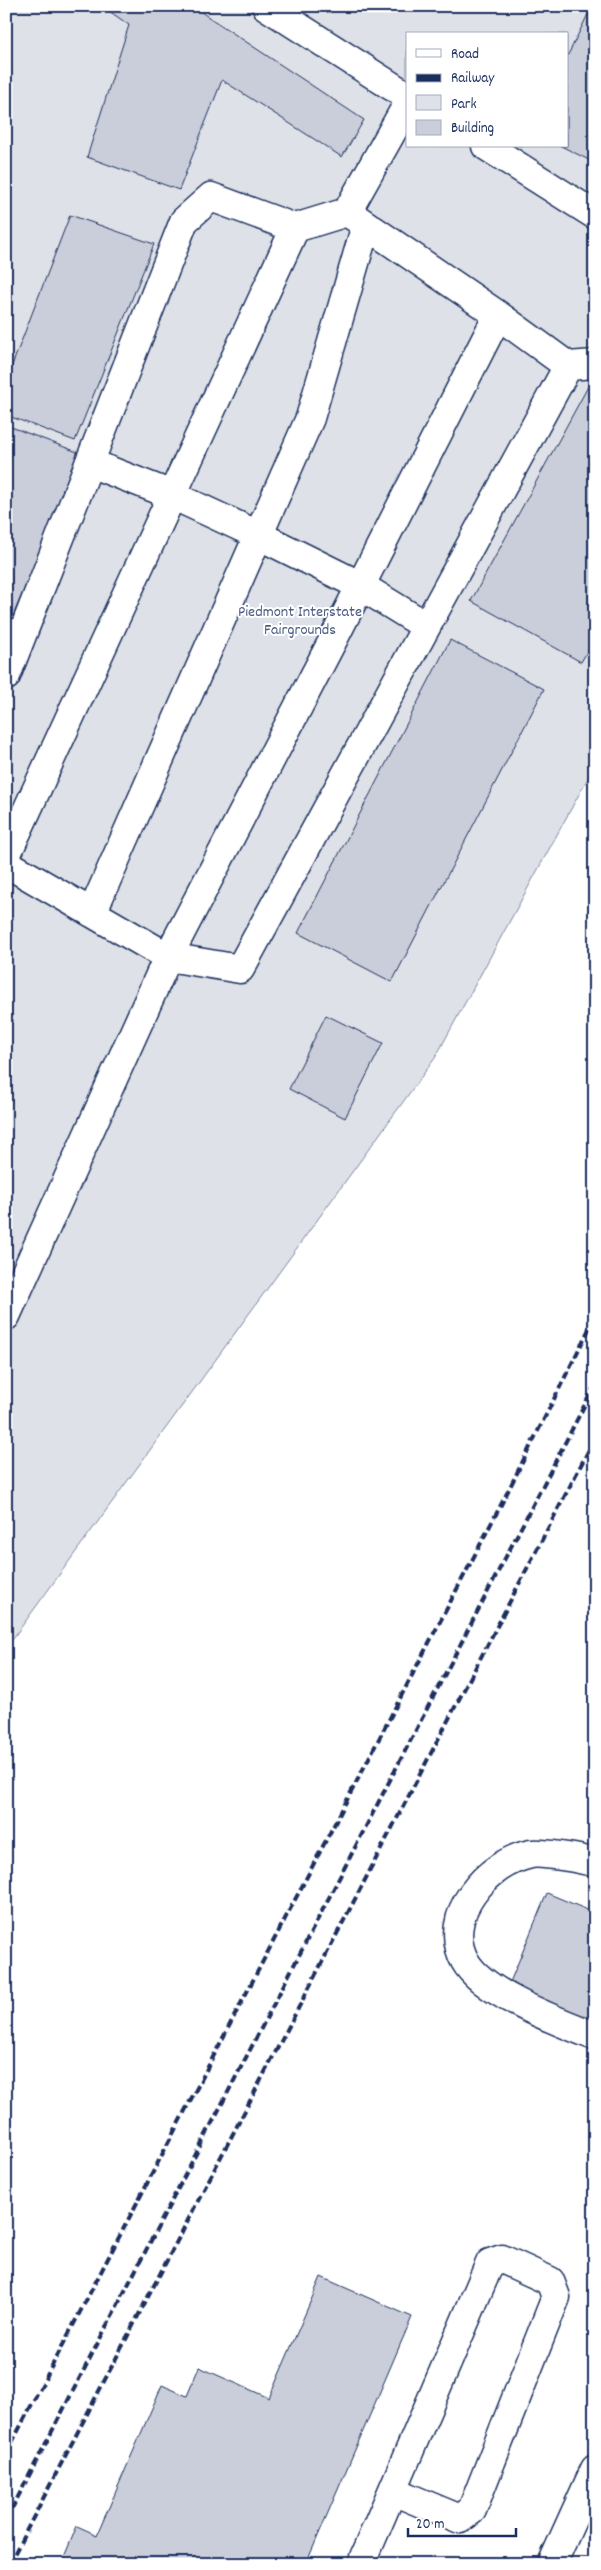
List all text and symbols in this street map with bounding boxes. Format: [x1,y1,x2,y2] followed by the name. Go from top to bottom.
[406,32,568,148] legend
[451,44,479,66] text: Road
[451,68,495,90] text: Railway
[451,94,477,116] text: Park
[451,118,494,140] text: Building
[238,601,362,642] park label: Piedmont Interstate Fairgrounds
[408,2505,516,2537] scale bar
[416,2514,444,2536] text: 20 m

